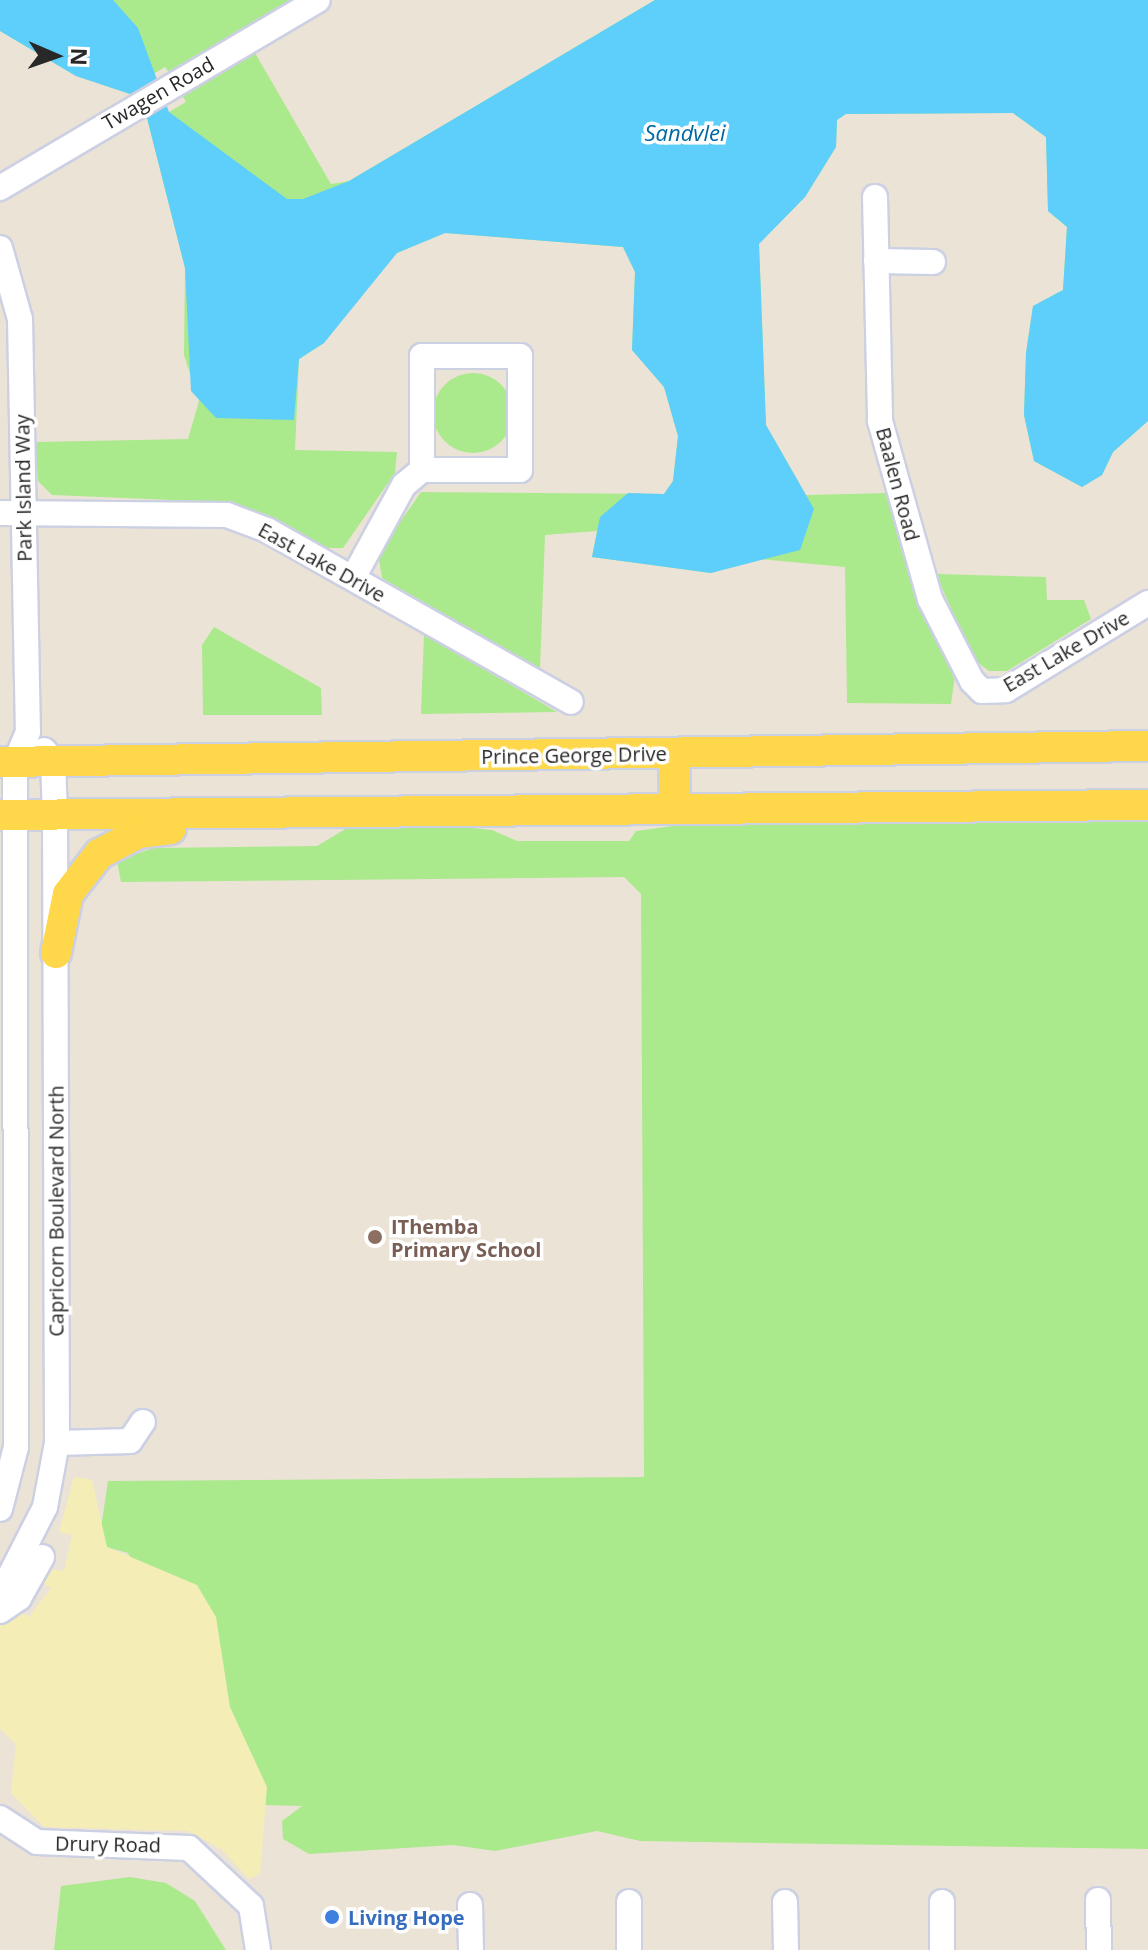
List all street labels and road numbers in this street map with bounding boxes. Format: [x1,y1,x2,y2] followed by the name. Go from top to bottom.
[98,51,218,135] street label: Twagen Road
[10,414,36,562] street label: Park Island Way
[871,425,925,543] street label: Baalen Road
[254,517,390,607] street label: East Lake Drive
[999,605,1133,697] street label: East Lake Drive
[481,741,667,769] street label: Prince George Drive
[44,1085,68,1337] street label: Capricorn Boulevard North
[55,1831,161,1857] street label: Drury Road

